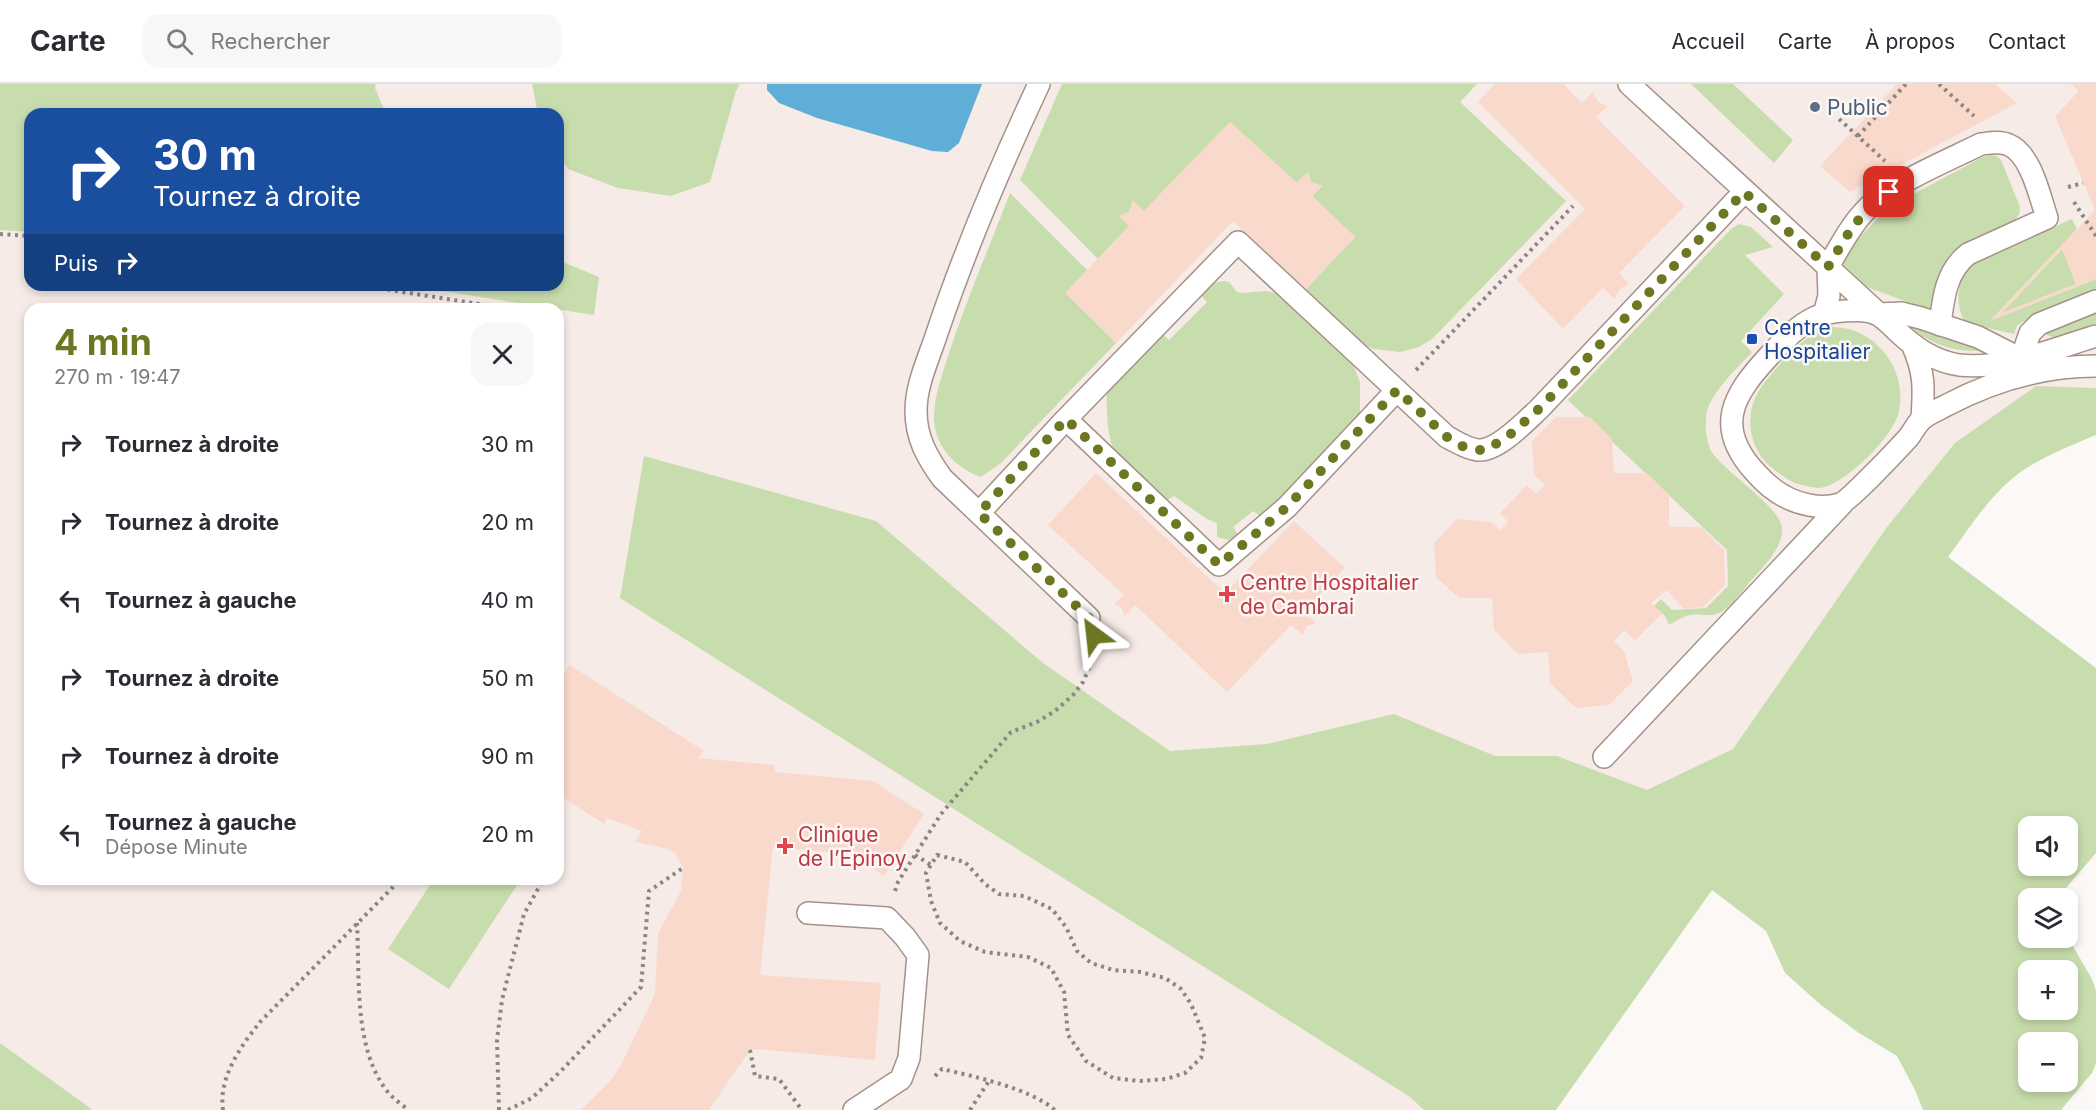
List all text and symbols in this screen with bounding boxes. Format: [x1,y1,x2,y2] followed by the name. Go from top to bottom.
[142,14,562,68] search box
[30,24,106,58] text: Carte
[163,25,196,58] icon: search
[211,28,330,54] text: Rechercher
[1671,29,1745,54] text: Accueil
[1778,29,1832,54] text: Carte
[1865,29,1955,54] text: À propos
[1988,29,2066,54] text: Contact
[1827,95,1888,120] place label: Public
[1808,100,1822,114] marker: Public
[153,129,257,180] text: 30 m
[54,132,132,210] icon: right
[1863,166,1914,217] pin
[1872,175,1905,208] icon: arrive
[153,180,361,213] text: Tournez à droite
[110,246,143,279] icon: right
[54,250,98,276] text: Puis
[1764,315,1870,364] place label: Centre Hospitalier
[54,320,152,364] text: 4 min
[471,323,534,386] button: close
[1745,332,1759,346] marker: Centre Hospitalier
[54,365,181,389] text: 270 m · 19:47
[54,428,87,461] icon: right
[105,431,279,457] text: Tournez à droite
[481,431,534,457] text: 30 m
[54,506,87,539] icon: right
[105,509,279,535] text: Tournez à droite
[481,509,534,535] text: 20 m
[1240,570,1419,619] place label: Centre Hospitalier de Cambrai
[54,584,87,617] icon: left
[1218,585,1236,603] marker: Centre Hospitalier de Cambrai
[105,587,297,613] text: Tournez à gauche
[480,587,534,613] text: 40 m
[1062,603,1126,667] position arrow
[54,662,87,695] icon: right
[105,665,279,691] text: Tournez à droite
[481,665,534,691] text: 50 m
[54,740,87,773] icon: right
[105,743,279,769] text: Tournez à droite
[481,743,534,769] text: 90 m
[105,809,297,835] text: Tournez à gauche
[2018,816,2078,1092] map controls
[2018,816,2078,876] button: sound
[54,818,87,851] icon: left
[481,821,534,847] text: 20 m
[798,822,907,871] place label: Clinique de l’Epinoy
[105,835,248,859] text: Dépose Minute
[776,837,794,855] marker: Clinique de l’Epinoy
[2018,888,2078,948] button: layers
[2018,960,2078,1020] button: +
[2018,1032,2078,1092] button: −

